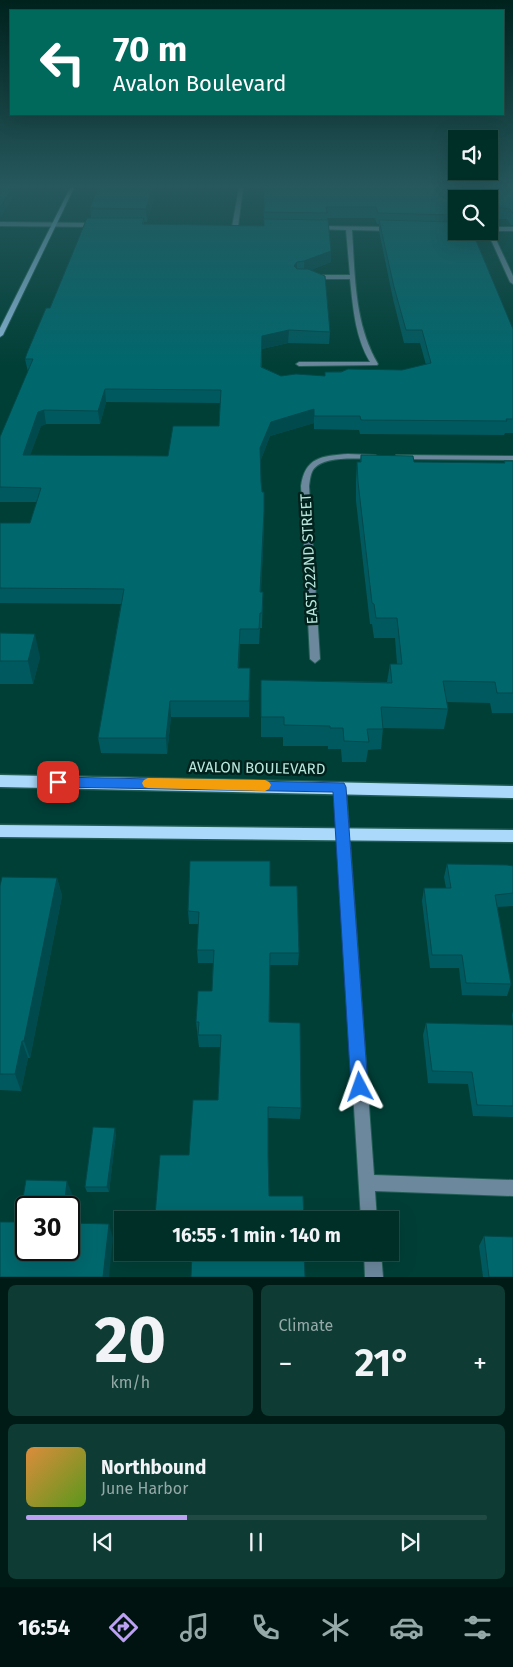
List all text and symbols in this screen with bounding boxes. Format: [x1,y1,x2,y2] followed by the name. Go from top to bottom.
[113,28,187,70] text: 70 m
[30,30,95,95] icon: left
[113,70,286,97] text: Avalon Boulevard
[448,130,498,240] map controls
[448,130,498,180] button: sound
[448,190,498,240] button: search
[297,493,321,625] street label: EAST 222ND STREET
[188,758,326,778] street label: AVALON BOULEVARD
[37,761,79,803] pin
[44,768,72,796] icon: arrive
[333,1060,385,1112] position arrow
[15,1196,80,1261] speed limit sign: 30
[172,1224,341,1247] text: 16:55 · 1 min · 140 m
[94,1301,166,1379] text: 20
[279,1316,333,1335] text: Climate
[355,1340,411,1386] text: 21°
[279,1347,293,1380] text: −
[473,1347,487,1380] text: +
[110,1373,150,1392] text: km/h
[101,1456,206,1479] text: Northbound
[101,1479,188,1498] text: June Harbor
[89,1528,117,1556] icon: previous
[242,1528,270,1556] icon: pause
[396,1528,424,1556] icon: next
[106,1610,141,1645] icon: directions
[177,1610,212,1645] icon: music
[248,1610,283,1645] icon: phone
[318,1610,353,1645] icon: climate
[389,1610,424,1645] icon: car
[460,1610,495,1645] icon: filters
[18,1614,70,1641] text: 16:54

